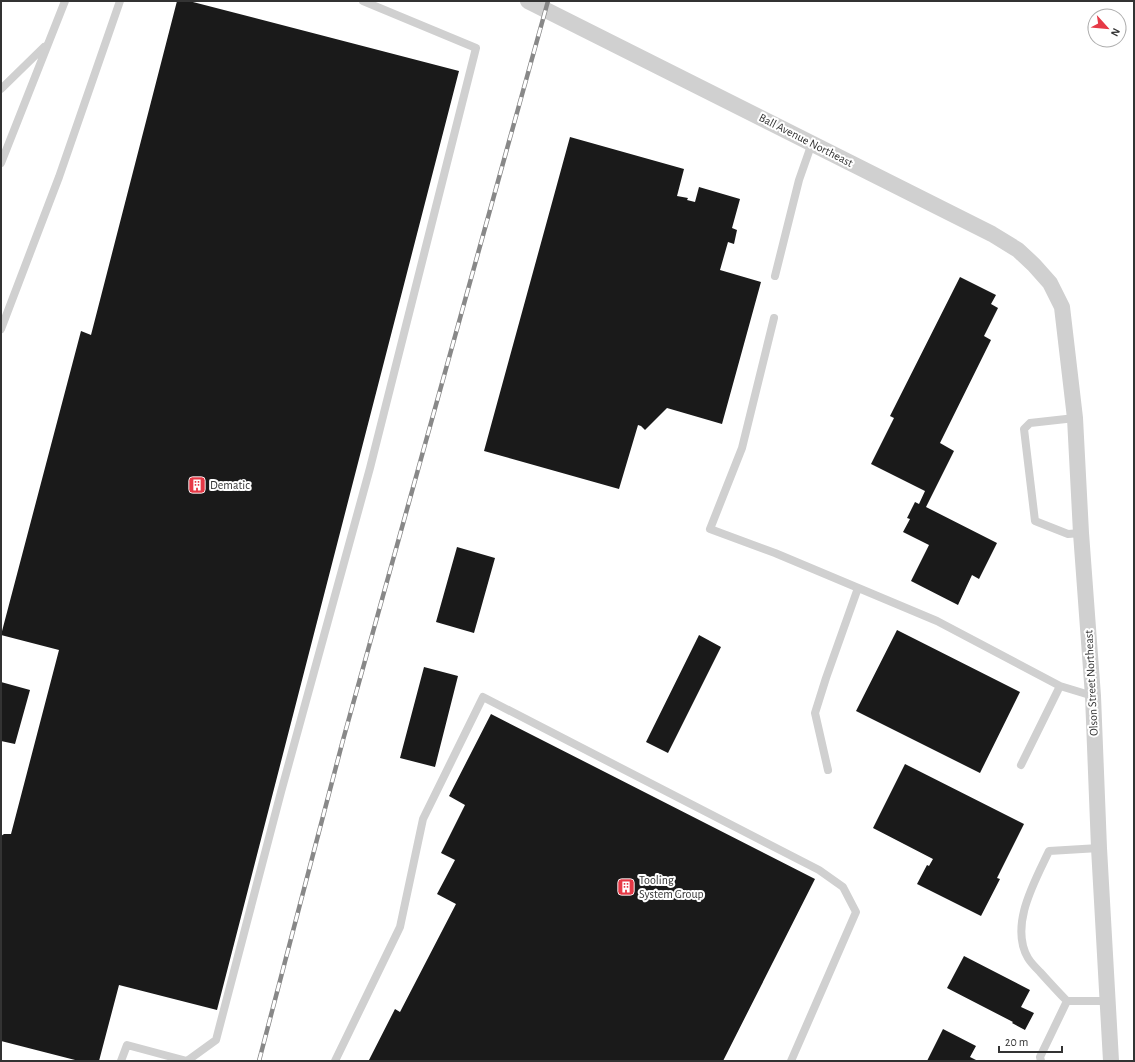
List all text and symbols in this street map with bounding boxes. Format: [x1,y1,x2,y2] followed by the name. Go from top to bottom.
[1087,8,1127,48] north arrow
[1109,26,1122,38] text: N
[757,111,855,169] street label: Ball Avenue Northeast
[187,475,207,495] building icon: Dematic
[210,479,250,491] place label: Dematic
[1082,629,1100,736] street label: Olson Street Northeast
[639,874,704,901] place label: Tooling System Group
[616,877,636,897] building icon: Tooling System Group
[999,1028,1062,1054] scale bar
[1005,1036,1028,1048] text: 20 m

